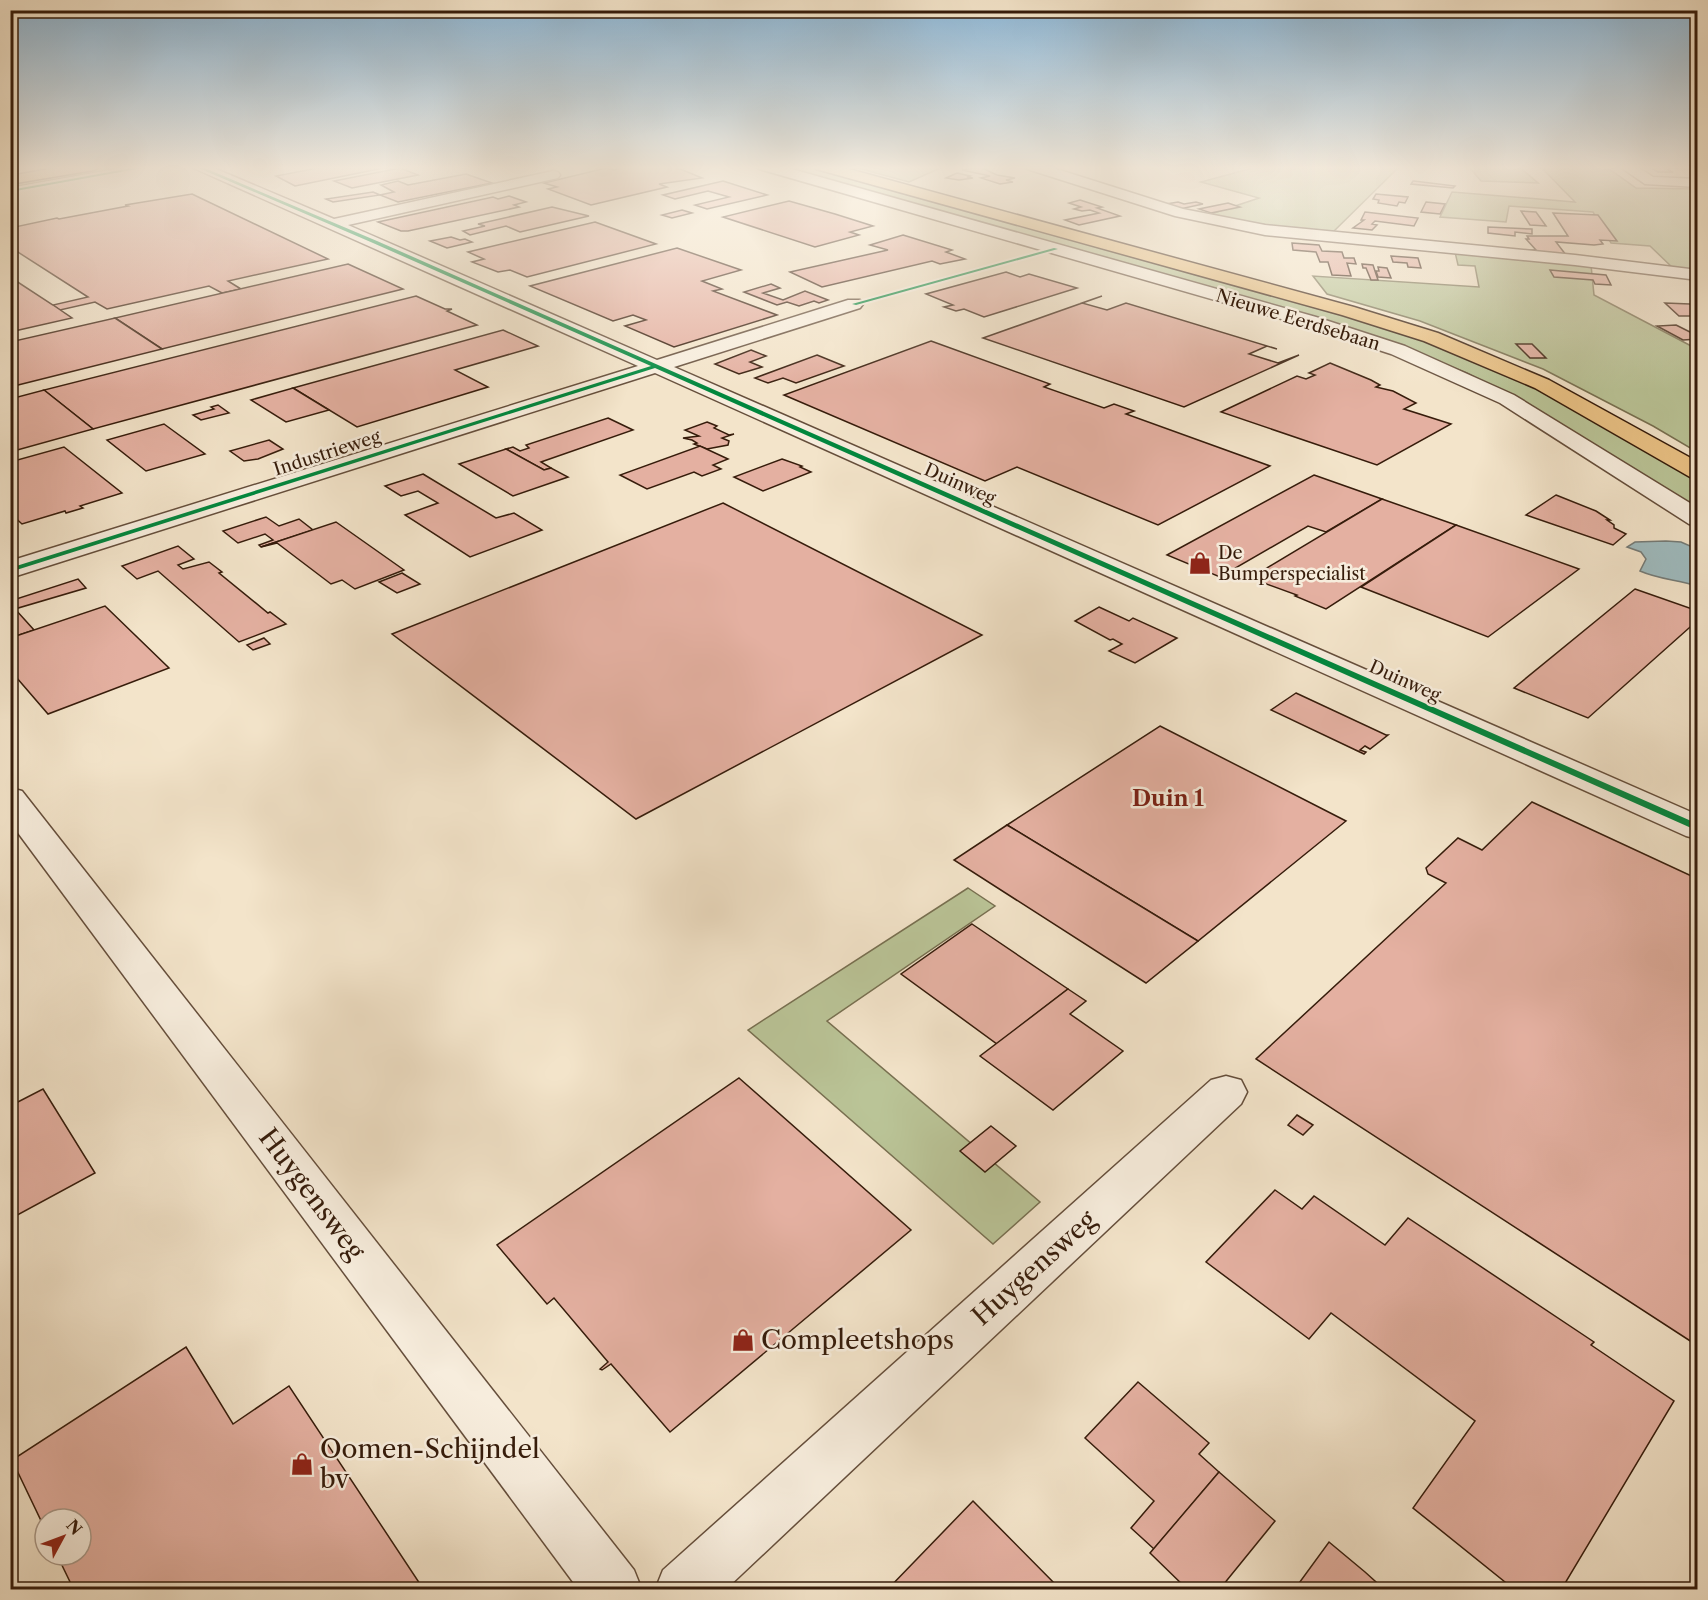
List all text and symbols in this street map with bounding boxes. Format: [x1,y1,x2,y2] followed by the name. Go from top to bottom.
[1213,285,1383,355] street label: Nieuwe Eerdsebaan
[271,425,384,481] street label: Industrieweg
[921,459,1000,510] street label: Duinweg
[1218,542,1366,585] place label: De Bumperspecialist
[1187,550,1213,576] shop icon: De Bumperspecialist
[1366,656,1445,707] street label: Duinweg
[1132,785,1204,812] district label: Duin 1
[252,1122,372,1266] street label: Huygensweg
[965,1204,1103,1332] street label: Huygensweg
[761,1324,954,1356] place label: Compleetshops
[730,1327,756,1353] shop icon: Compleetshops
[320,1433,540,1495] place label: Oomen-Schijndel bv
[289,1451,315,1477] shop icon: Oomen-Schijndel bv
[33,1507,93,1567] north arrow
[62,1515,86,1539] text: N

